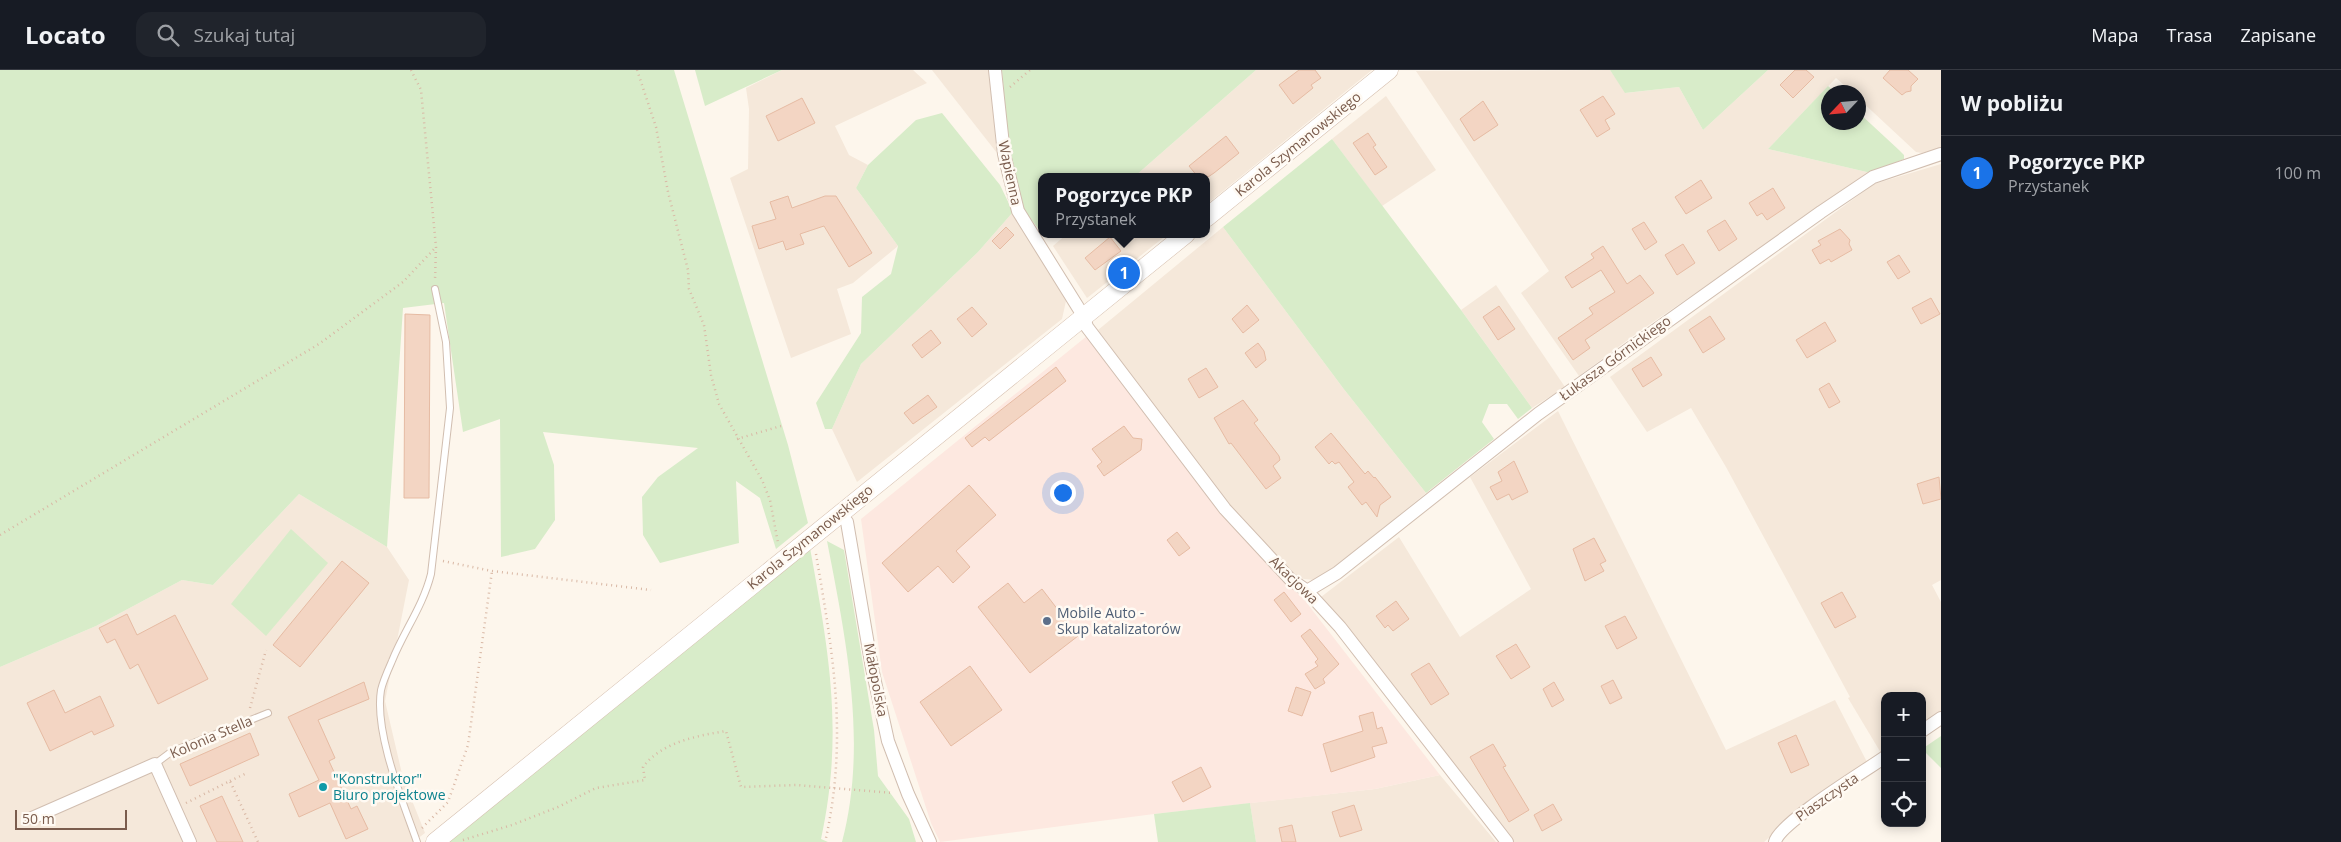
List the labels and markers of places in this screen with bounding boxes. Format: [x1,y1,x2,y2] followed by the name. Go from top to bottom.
[1108,254,1140,292] pin: 1
[1057,603,1181,638] place label: Mobile Auto - Skup katalizatorów
[1041,615,1053,627] marker: Mobile Auto - Skup katalizatorów
[333,769,446,804] place label: "Konstruktor" Biuro projektowe
[317,781,329,793] marker: "Konstruktor" Biuro projektowe

